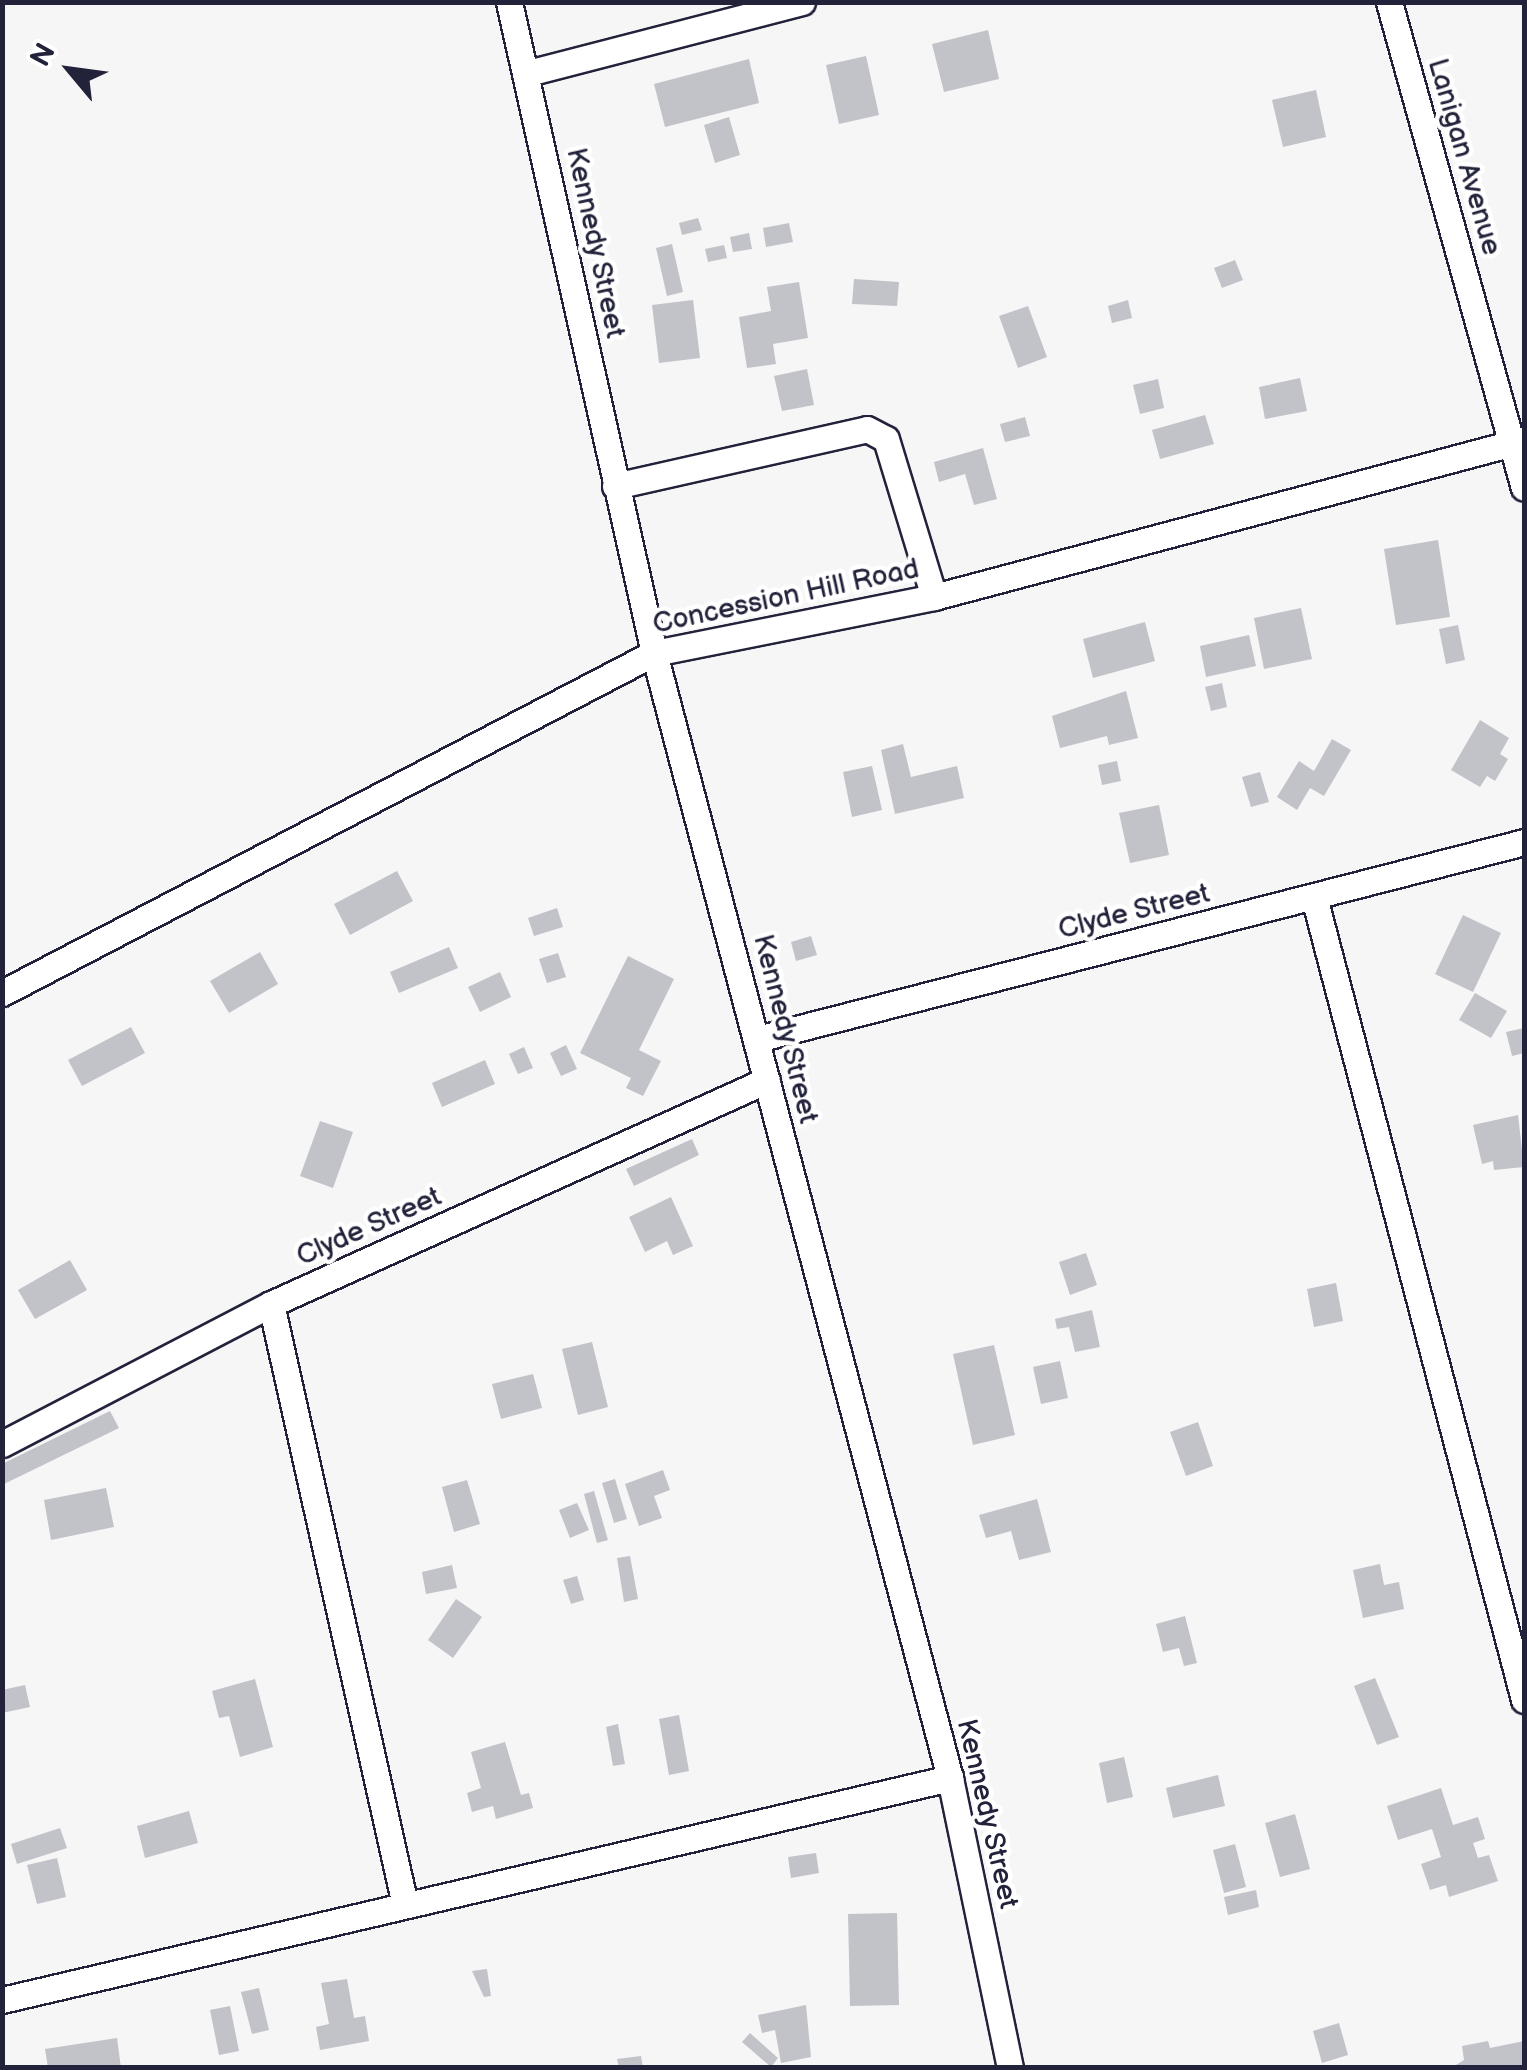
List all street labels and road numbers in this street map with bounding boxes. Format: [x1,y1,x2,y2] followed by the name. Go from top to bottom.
[1420,55,1508,259] street label: Lanigan Avenue
[558,144,632,342] street label: Kennedy Street
[650,552,922,642] street label: Concession Hill Road
[1055,877,1213,947] street label: Clyde Street
[745,930,825,1128] street label: Kennedy Street
[291,1180,447,1274] street label: Clyde Street
[949,1715,1025,1913] street label: Kennedy Street

